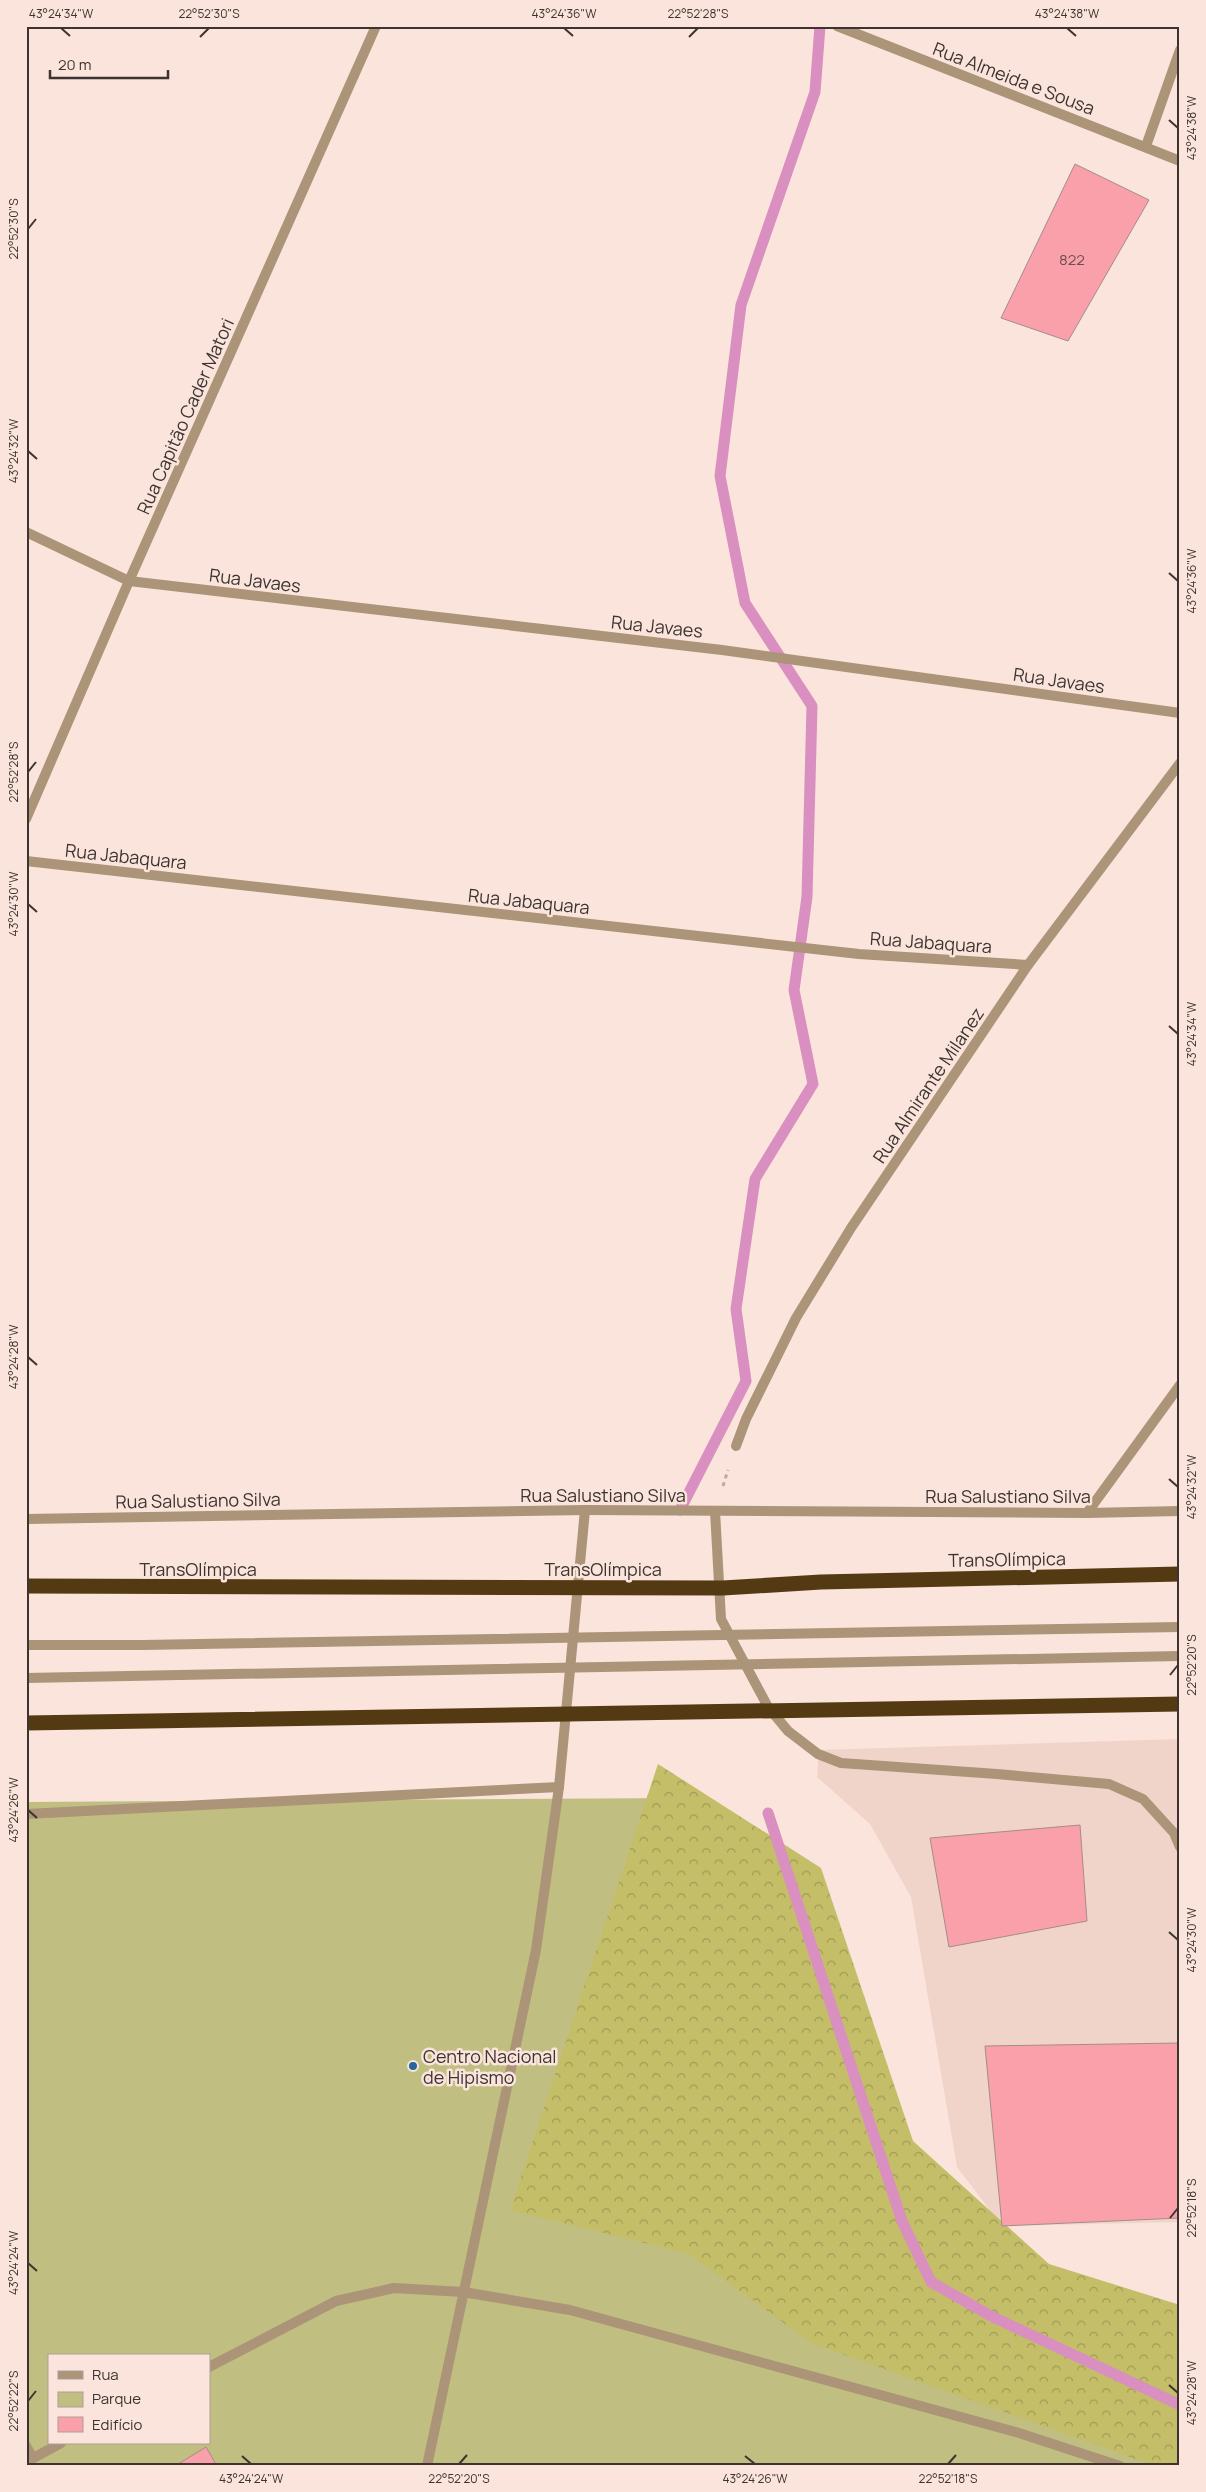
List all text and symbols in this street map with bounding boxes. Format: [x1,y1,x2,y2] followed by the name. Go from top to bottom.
[29,5,94,22] text: 43°24'34"W
[178,5,240,22] text: 22°52'30"S
[532,5,597,22] text: 43°24'36"W
[668,5,728,22] text: 22°52'28"S
[1035,5,1100,22] text: 43°24'38"W
[930,36,1098,120] street label: Rua Almeida e Sousa
[50,48,168,80] scale bar
[58,54,91,75] text: 20 m
[1183,95,1200,160] text: 43°24'38"W
[5,198,22,260] text: 22°52'30"S
[1059,249,1085,270] house number: 822
[131,314,239,518] street label: Rua Capitão Cader Matori
[5,418,22,483] text: 43°24'32"W
[1183,548,1200,614] text: 43°24'36"W
[208,562,302,598] street label: Rua Javaes
[610,609,704,643] street label: Rua Javaes
[1012,662,1106,698] street label: Rua Javaes
[5,742,22,802] text: 22°52'28"S
[64,838,188,874] street label: Rua Jabaquara
[5,871,22,936] text: 43°24'30"W
[467,883,591,919] street label: Rua Jabaquara
[869,926,993,958] street label: Rua Jabaquara
[1183,1001,1200,1066] text: 43°24'34"W
[867,1003,989,1167] street label: Rua Almirante Milanez
[5,1324,22,1389] text: 43°24'28"W
[1183,1454,1200,1519] text: 43°24'32"W
[520,1483,686,1507] street label: Rua Salustiano Silva
[925,1484,1091,1508] street label: Rua Salustiano Silva
[115,1487,281,1513] street label: Rua Salustiano Silva
[948,1546,1066,1572] street label: TransOlímpica
[139,1557,257,1581] street label: TransOlímpica
[544,1557,662,1581] street label: TransOlímpica
[1183,1634,1200,1696] text: 22°52'20"S
[5,1777,22,1843] text: 43°24'26"W
[1183,1907,1200,1972] text: 43°24'30"W
[423,2044,556,2089] place label: Centro Nacional de Hipismo
[407,2060,419,2072] marker: Centro Nacional de Hipismo
[1183,2179,1200,2237] text: 22°52'18"S
[5,2230,22,2295] text: 43°24'24"W
[48,2354,210,2444] legend
[1183,2360,1200,2425] text: 43°24'28"W
[92,2364,119,2385] text: Rua
[5,2371,22,2431] text: 22°52'22"S
[92,2388,141,2409] text: Parque
[92,2414,143,2435] text: Edifício
[219,2470,284,2487] text: 43°24'24"W
[428,2470,490,2487] text: 22°52'20"S
[722,2470,788,2487] text: 43°24'26"W
[919,2470,977,2487] text: 22°52'18"S

